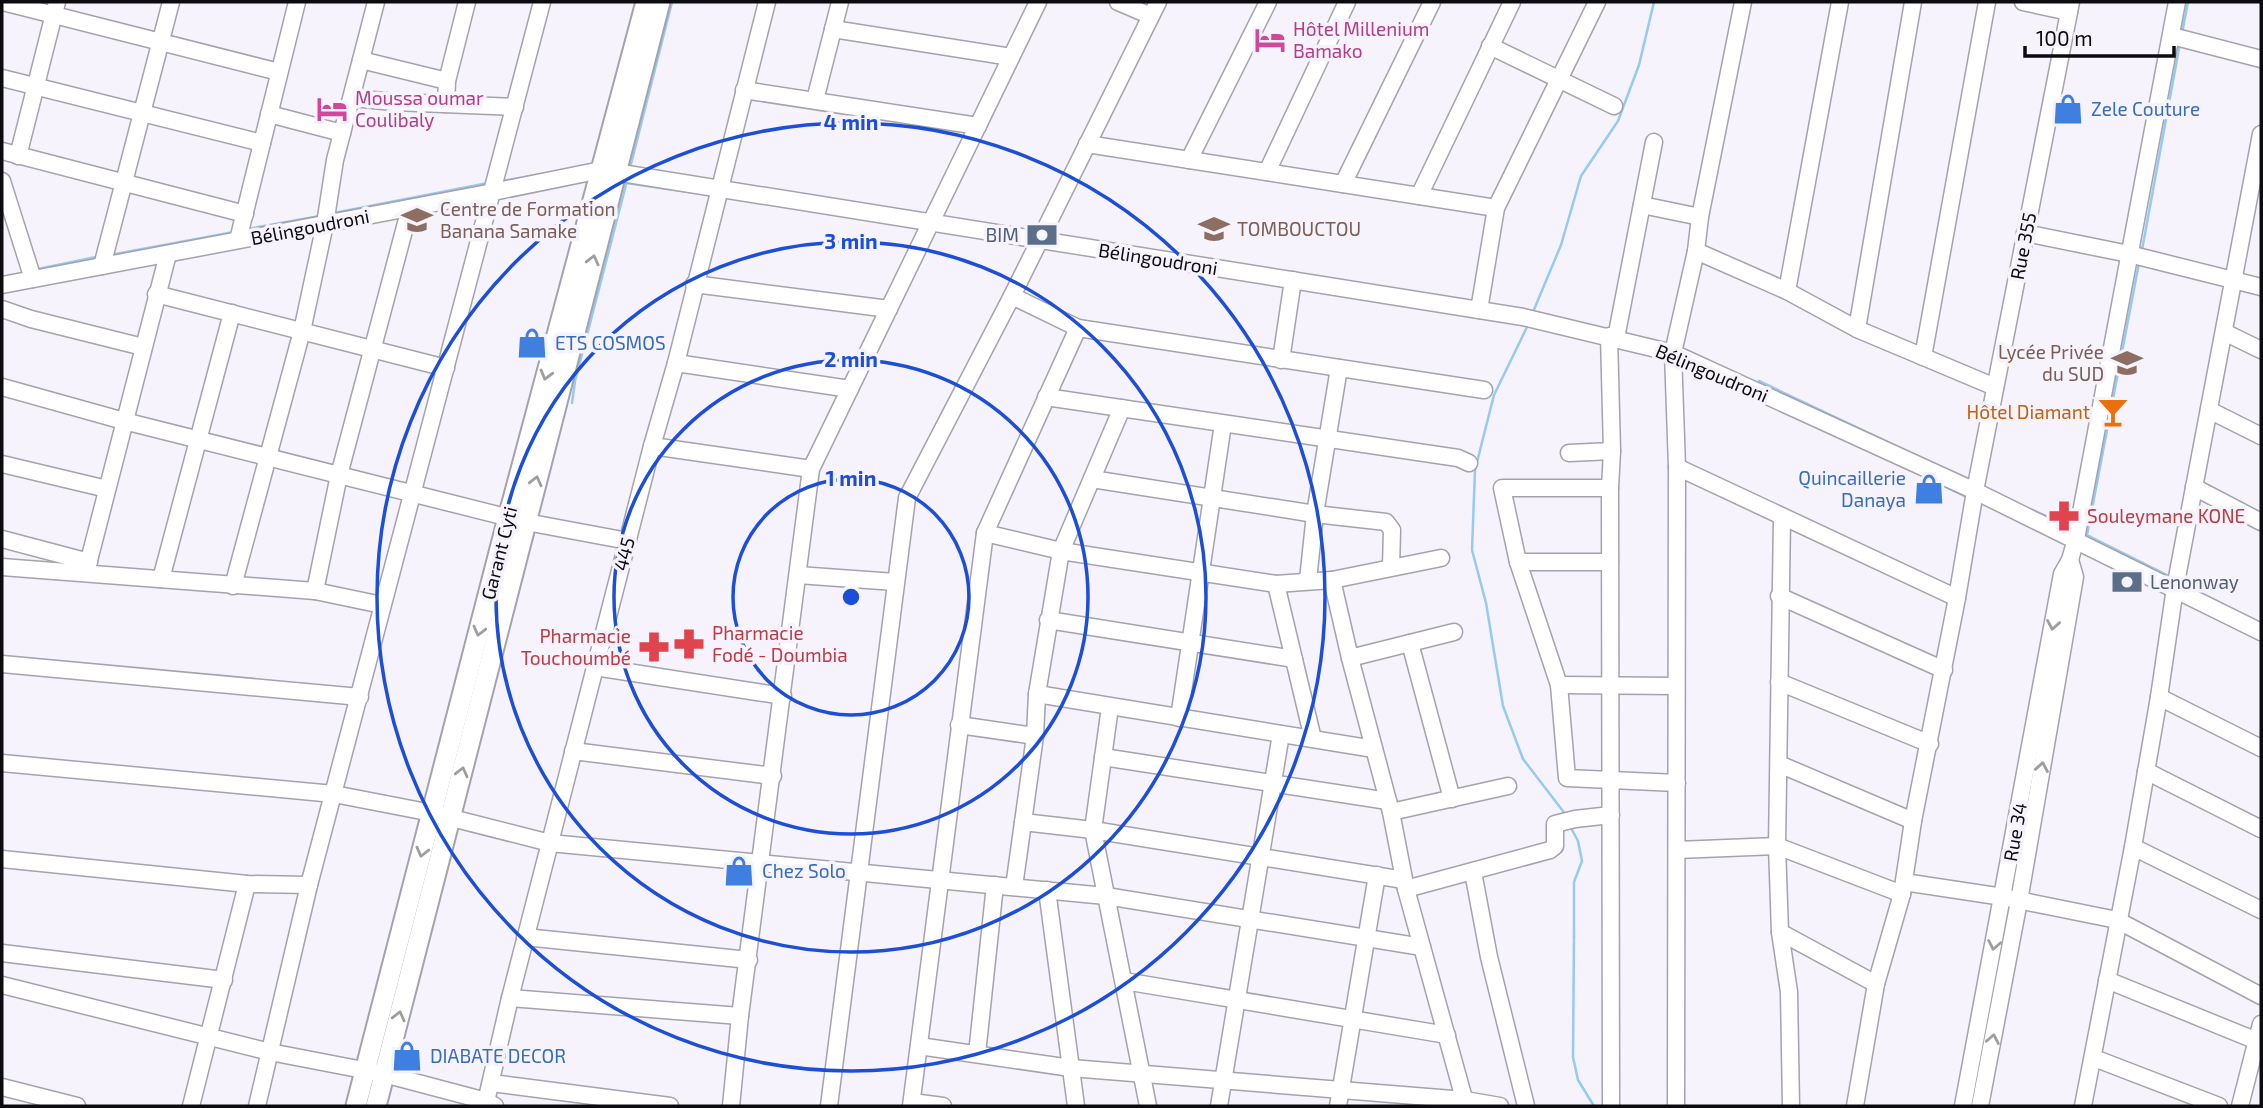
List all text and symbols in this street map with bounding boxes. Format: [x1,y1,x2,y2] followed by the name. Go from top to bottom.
[2025,14,2174,58] scale bar
[1293,17,1429,62] place label: Hôtel Millenium Bamako
[1253,23,1287,57] hotel icon: Hôtel Millenium Bamako
[2036,25,2093,50] text: 100 m
[355,86,484,131] place label: Moussa oumar Coulibaly
[315,92,349,126] hotel icon: Moussa oumar Coulibaly
[2051,92,2085,126] shop icon: Zele Couture
[2091,97,2200,120] place label: Zele Couture
[824,109,878,134] text: 4 min
[440,197,616,242] place label: Centre de Formation Banana Samake
[400,203,434,237] school or university icon: Centre de Formation Banana Samake
[249,204,371,249] street label: Bélingoudroni
[2005,210,2040,281] street label: Rue 355
[1197,212,1231,246] school or university icon: TOMBOUCTOU
[1237,217,1361,240] place label: TOMBOUCTOU
[1025,218,1059,252] bank icon: BIM
[986,223,1019,246] place label: BIM
[824,228,878,253] text: 3 min
[1097,238,1219,279] street label: Bélingoudroni
[585,254,599,266] one-way arrow
[515,326,549,360] shop icon: ETS COSMOS
[555,331,666,354] place label: ETS COSMOS
[1652,338,1772,407] street label: Bélingoudroni
[1998,340,2104,385] place label: Lycée Privée du SUD
[824,346,878,371] text: 2 min
[2110,346,2144,380] school or university icon: Lycée Privée du SUD
[540,369,554,381] one-way arrow
[2096,395,2130,429] bar icon: Hôtel Diamant
[1967,400,2090,423] place label: Hôtel Diamant
[826,465,876,490] text: 1 min
[1798,466,1906,511] place label: Quincaillerie Danaya
[1912,472,1946,506] shop icon: Quincaillerie Danaya
[528,475,542,487] one-way arrow
[2047,499,2081,533] pharmacy icon: Souleymane KONE
[476,504,521,602] street label: Garant Cyti
[2087,504,2245,527] place label: Souleymane KONE
[608,535,639,573] street label: 445
[2110,565,2144,599] bank icon: Lenonway
[2150,570,2239,593] place label: Lenonway
[839,585,863,609] centre of rings
[2046,619,2061,631] one-way arrow
[712,621,848,666] place label: Pharmacie Fodé - Doumbia
[521,624,631,669] place label: Pharmacie Touchoumbé
[472,625,487,637] one-way arrow
[672,627,706,661] pharmacy icon: Pharmacie Fodé - Doumbia
[637,630,671,664] pharmacy icon: Pharmacie Touchoumbé
[2034,761,2049,773] one-way arrow
[454,766,468,778] one-way arrow
[1998,801,2031,863] street label: Rue 34
[416,845,430,857] one-way arrow
[722,854,756,888] shop icon: Chez Solo
[762,859,846,882] place label: Chez Solo
[1987,939,2002,951] one-way arrow
[391,1011,405,1023] one-way arrow
[1984,1033,1999,1045] one-way arrow
[390,1039,424,1073] shop icon: DIABATE DECOR
[430,1044,566,1067] place label: DIABATE DECOR

